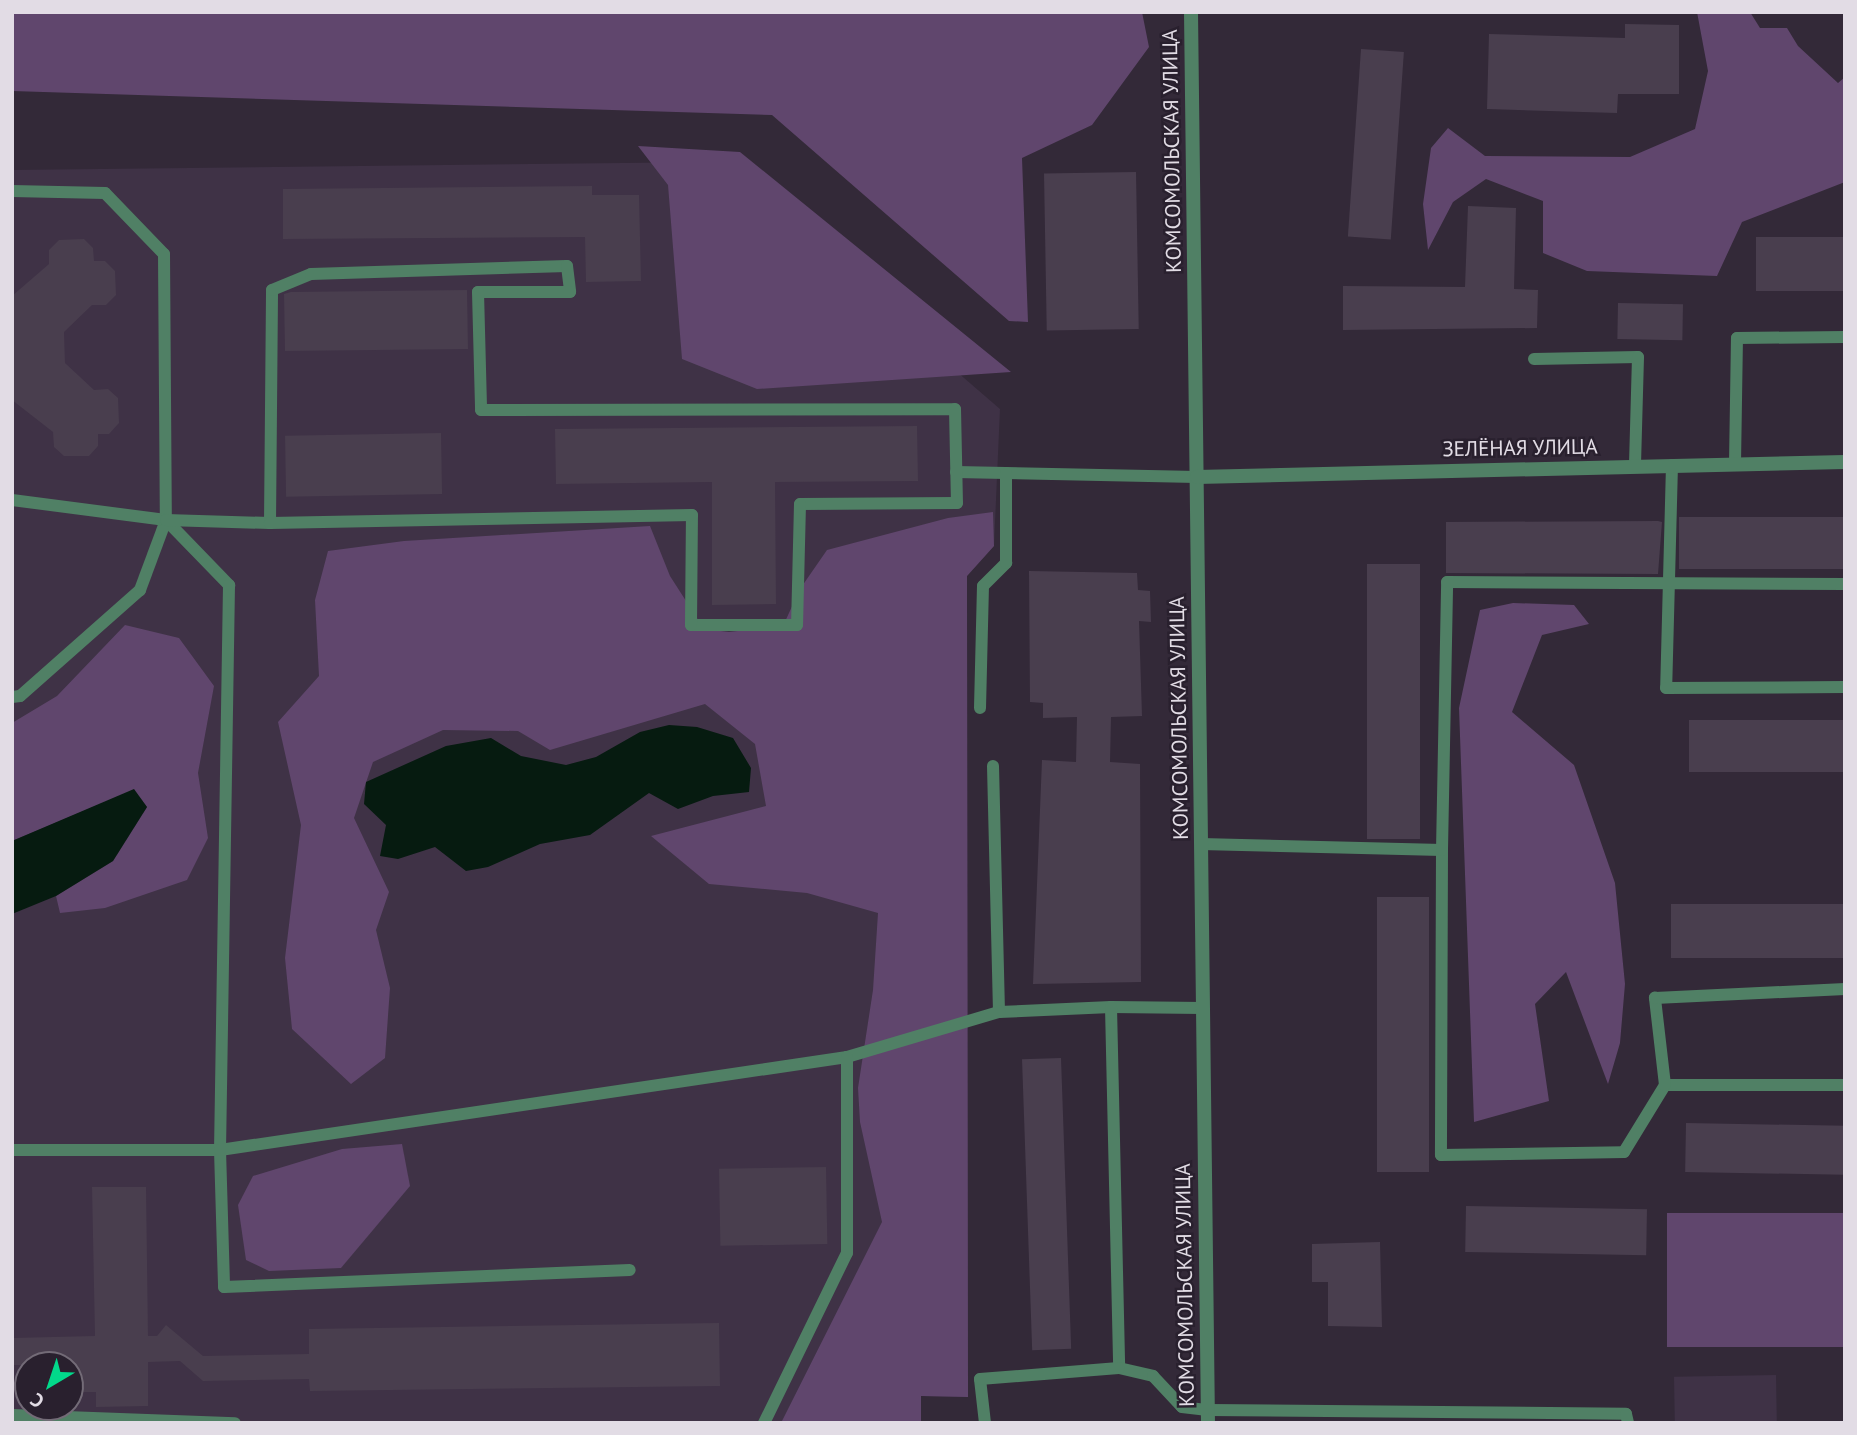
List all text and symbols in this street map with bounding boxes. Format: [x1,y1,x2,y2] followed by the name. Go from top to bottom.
[1157,29,1187,273] street label: КОМСОМОЛЬСКАЯ УЛИЦА
[1442,434,1598,462] street label: ЗЕЛЁНАЯ УЛИЦА
[1164,596,1194,840] street label: КОМСОМОЛЬСКАЯ УЛИЦА
[1170,1163,1200,1407] street label: КОМСОМОЛЬСКАЯ УЛИЦА
[14,1351,84,1421] north arrow
[25,1388,49,1413] text: С

